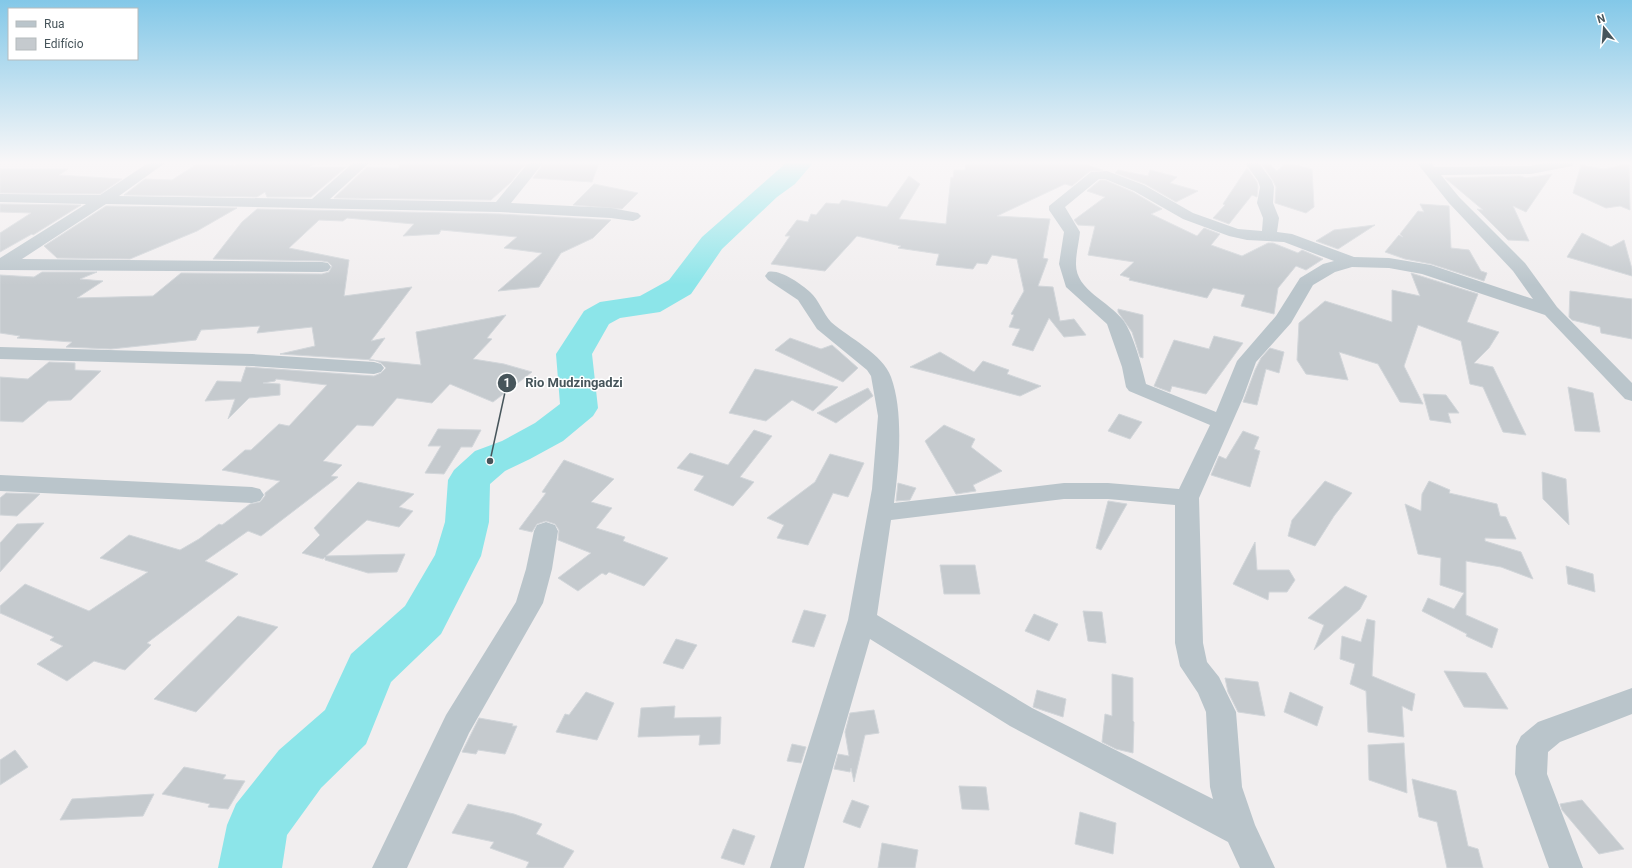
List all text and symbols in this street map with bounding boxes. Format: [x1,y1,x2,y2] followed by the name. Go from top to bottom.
[8,8,138,60] legend
[1584,8,1624,48] north arrow
[1596,11,1607,26] text: N
[44,17,65,31] text: Rua
[44,37,84,51] text: Edifício
[497,370,631,395] callout: Rio Mudzingadzi
[525,375,623,390] text: Rio Mudzingadzi
[504,376,510,390] text: 1

